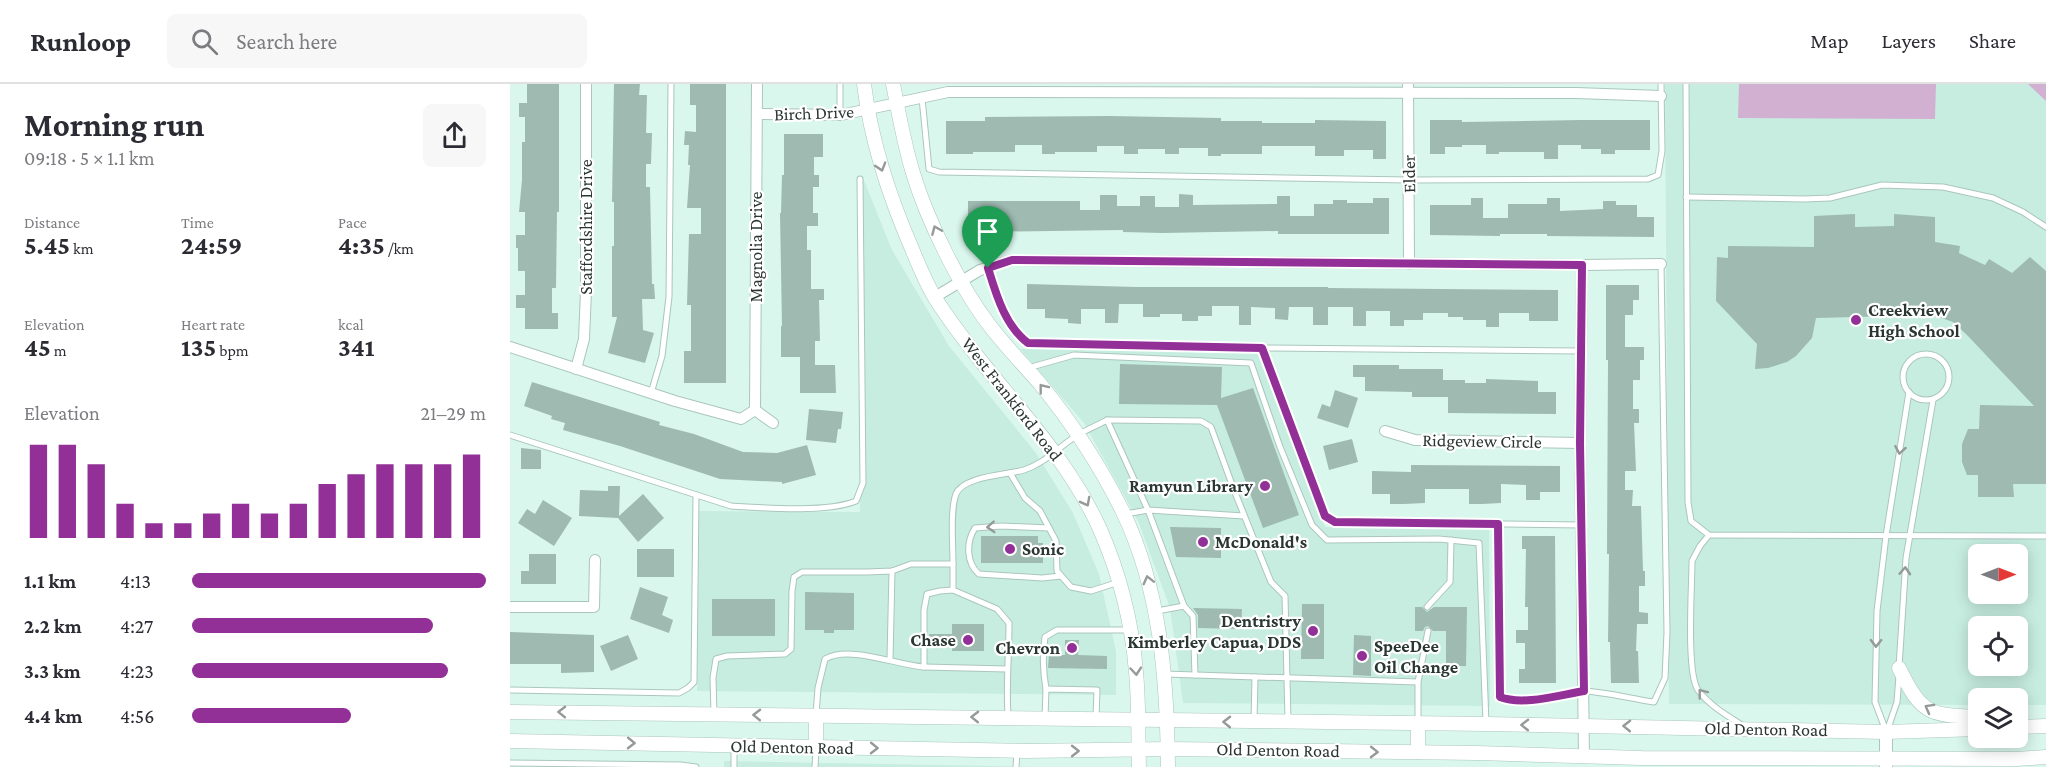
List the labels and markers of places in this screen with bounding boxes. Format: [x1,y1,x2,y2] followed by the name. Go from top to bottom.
[962,206,1013,268] pin
[1868,300,1960,341] place label: Creekview High School
[1849,313,1863,327] marker: Creekview High School
[1129,476,1253,496] place label: Ramyun Library
[1258,479,1272,493] marker: Ramyun Library
[1215,532,1307,552] place label: McDonald's
[1196,535,1210,549] marker: McDonald's
[1022,539,1064,559] place label: Sonic
[1003,542,1017,556] marker: Sonic
[1127,611,1301,652] place label: Dentristry Kimberley Capua, DDS
[1306,624,1320,638] marker: Dentristry Kimberley Capua, DDS
[910,630,956,650] place label: Chase
[961,633,975,647] marker: Chase
[1374,636,1458,677] place label: SpeeDee Oil Change
[995,638,1061,658] place label: Chevron
[1065,641,1079,655] marker: Chevron
[1355,649,1369,663] marker: SpeeDee Oil Change

